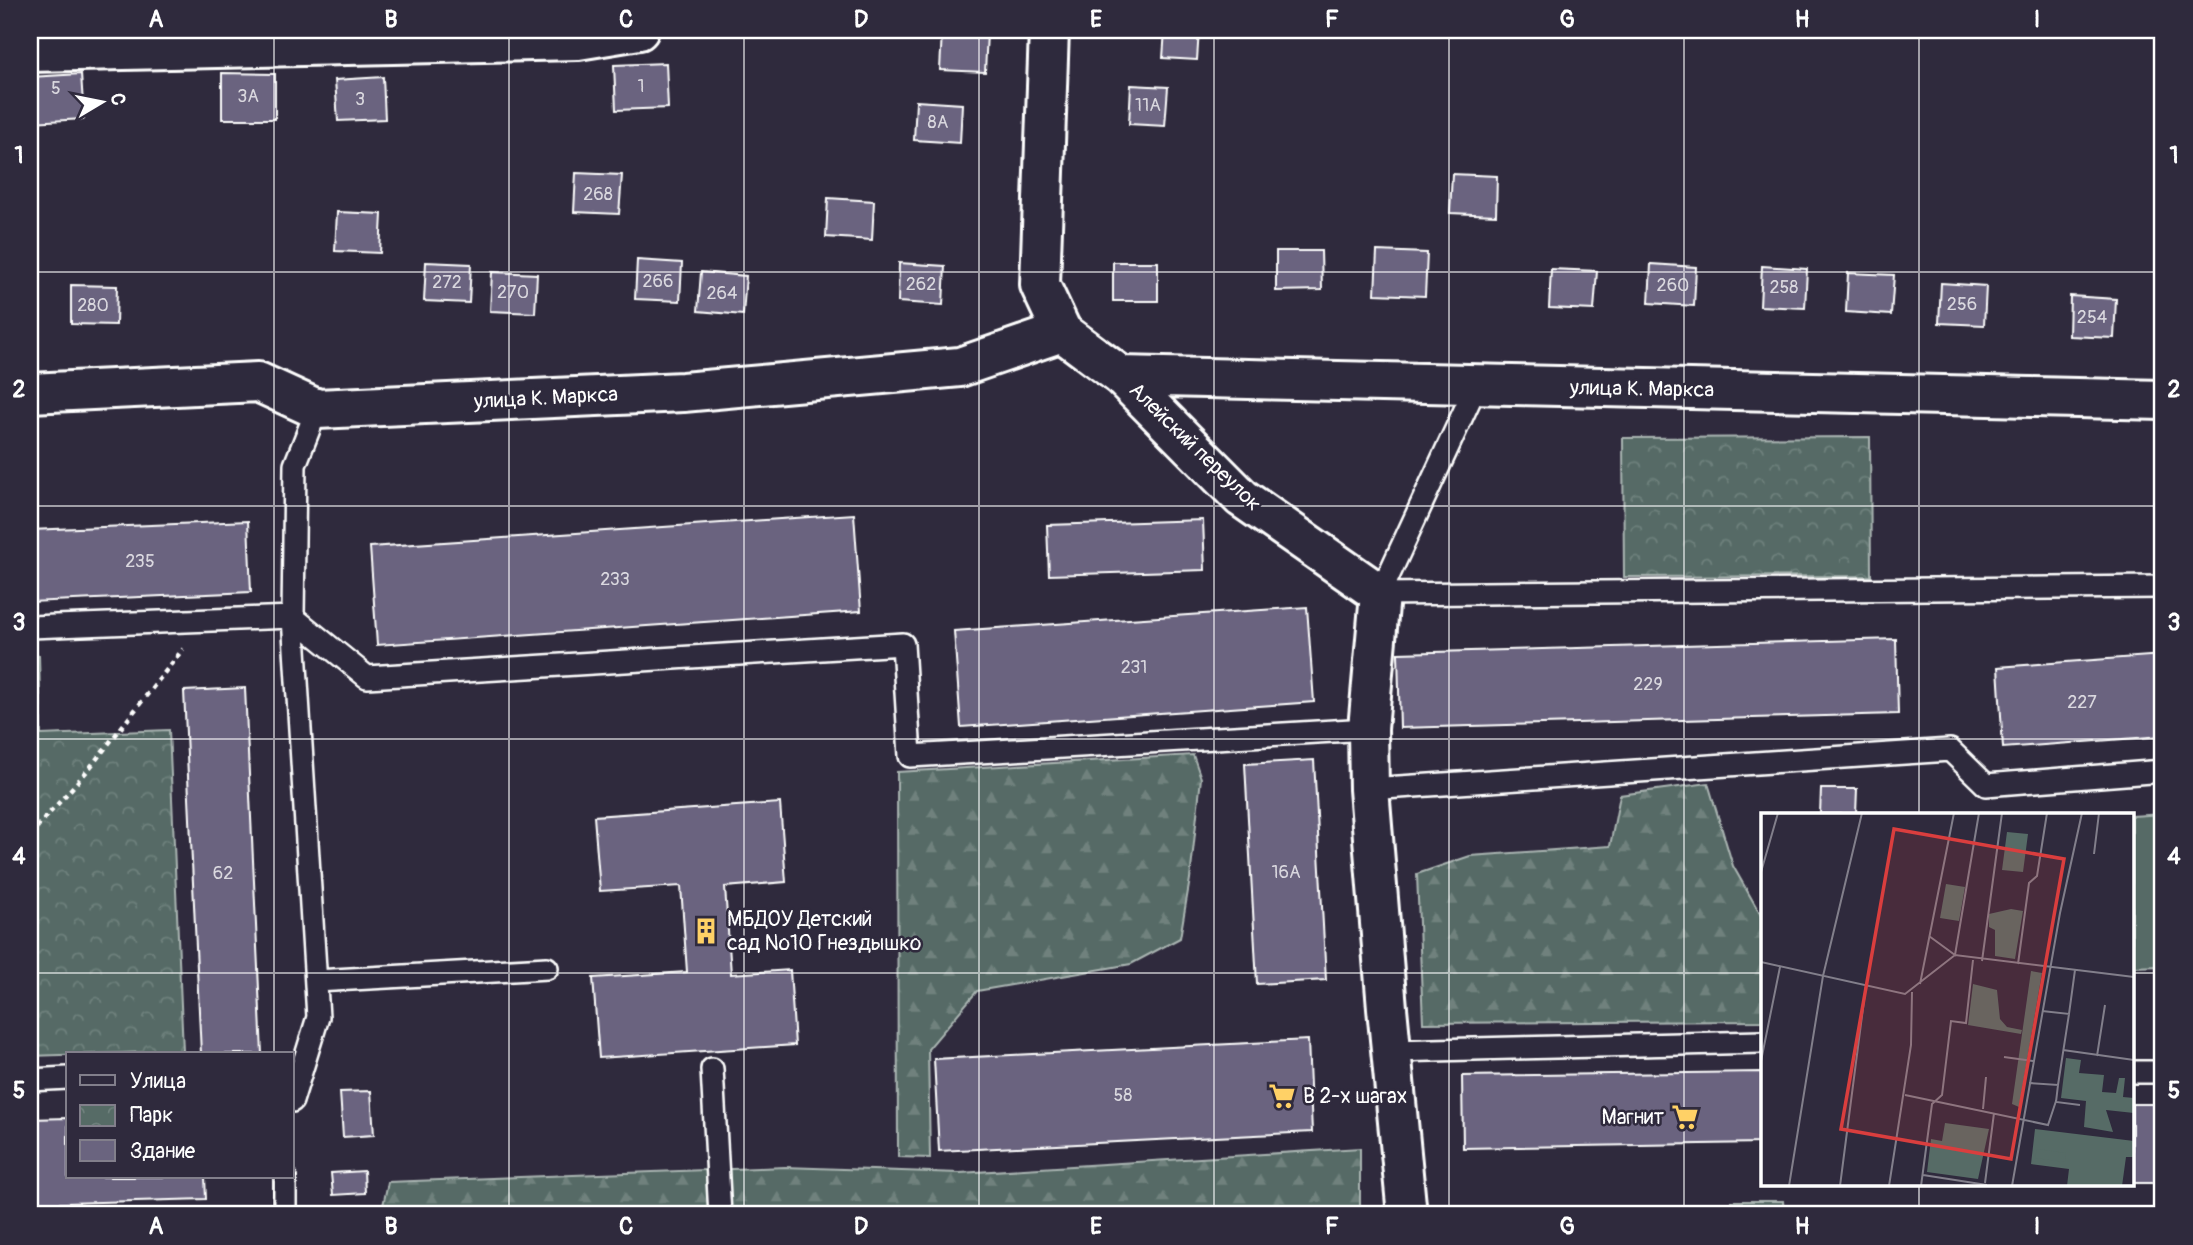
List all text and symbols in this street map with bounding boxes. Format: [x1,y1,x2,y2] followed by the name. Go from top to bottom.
[149,5,164,34] text: A
[384,5,398,34] text: B
[619,5,633,34] text: C
[854,5,868,34] text: D
[1090,5,1102,34] text: E
[1325,5,1339,34] text: F
[1559,5,1575,34] text: G
[1795,5,1809,34] text: H
[2034,5,2040,34] text: I
[66,66,136,136] north arrow
[637,75,645,98] house number: 1
[51,77,61,100] house number: 5
[237,85,259,108] house number: 3А
[355,88,365,111] house number: 3
[105,91,131,107] text: С
[1135,94,1161,117] house number: 11А
[928,111,949,134] house number: 8А
[15,141,24,170] text: 1
[2170,141,2179,170] text: 1
[583,183,613,206] house number: 268
[642,270,674,293] house number: 266
[432,271,462,294] house number: 272
[906,273,936,296] house number: 262
[1657,274,1689,297] house number: 260
[1770,276,1798,299] house number: 258
[497,281,529,304] house number: 270
[707,282,738,305] house number: 264
[1947,293,1977,316] house number: 256
[77,294,109,317] house number: 280
[2077,306,2108,329] house number: 254
[1569,374,1714,404] street label: улица К. Маркса
[13,375,26,404] text: 2
[2168,375,2181,404] text: 2
[1123,377,1267,517] street label: Алейский переулок
[472,381,619,415] street label: улица К. Маркса
[125,550,155,573] house number: 235
[600,568,630,591] house number: 233
[13,608,25,637] text: 3
[2168,608,2180,637] text: 3
[1121,656,1147,679] house number: 231
[1633,673,1663,696] house number: 229
[2067,691,2097,714] house number: 227
[1761,813,2134,1186] inset map
[12,842,26,871] text: 4
[2167,842,2181,871] text: 4
[1271,861,1301,884] house number: 16А
[213,862,233,885] house number: 62
[727,906,921,957] place label: МБДОУ Детский сад №10 Гнездышко
[691,916,721,946] building icon: МБДОУ Детский сад №10 Гнездышко
[66,1052,294,1178] legend
[130,1068,186,1095] text: Улица
[13,1076,25,1105] text: 5
[2168,1076,2180,1105] text: 5
[1267,1081,1297,1111] supermarket icon: В 2-х шагах
[1303,1083,1407,1110] place label: В 2-х шагах
[1114,1084,1132,1107] house number: 58
[130,1102,173,1129] text: Парк
[1670,1102,1700,1132] supermarket icon: Магнит
[1602,1104,1664,1131] place label: Магнит
[130,1138,196,1165] text: Здание
[149,1212,164,1241] text: A
[384,1212,398,1241] text: B
[619,1212,633,1241] text: C
[854,1212,868,1241] text: D
[1090,1212,1102,1241] text: E
[1325,1212,1339,1241] text: F
[1559,1212,1575,1241] text: G
[1795,1212,1809,1241] text: H
[2034,1212,2040,1241] text: I

